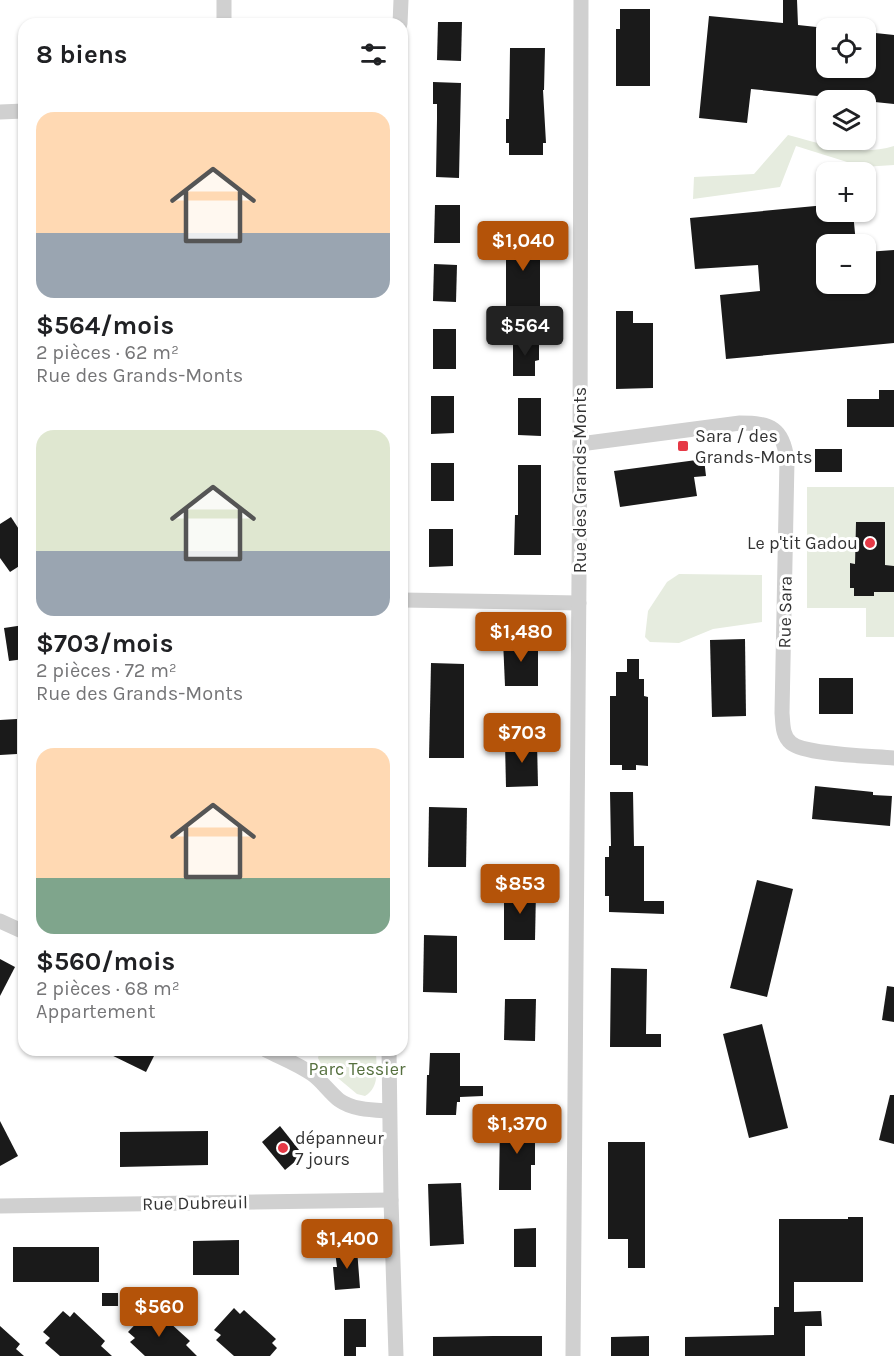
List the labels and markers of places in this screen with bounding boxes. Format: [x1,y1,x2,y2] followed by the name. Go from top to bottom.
[474,221,572,272] pin: $1,040
[489,306,561,357] pin: $564
[695,425,812,468] place label: Sara / des Grands-Monts
[676,439,690,453] marker: Sara / des Grands-Monts
[747,532,858,554] place label: Le p'tit Gadou
[863,536,877,550] marker: Le p'tit Gadou
[472,612,570,663] pin: $1,480
[486,713,558,764] pin: $703
[484,864,556,915] pin: $853
[468,1104,566,1155] pin: $1,370
[295,1127,384,1170] place label: dépanneur 7 jours
[276,1141,290,1155] marker: dépanneur 7 jours
[298,1219,396,1270] pin: $1,400
[123,1287,195,1338] pin: $560

